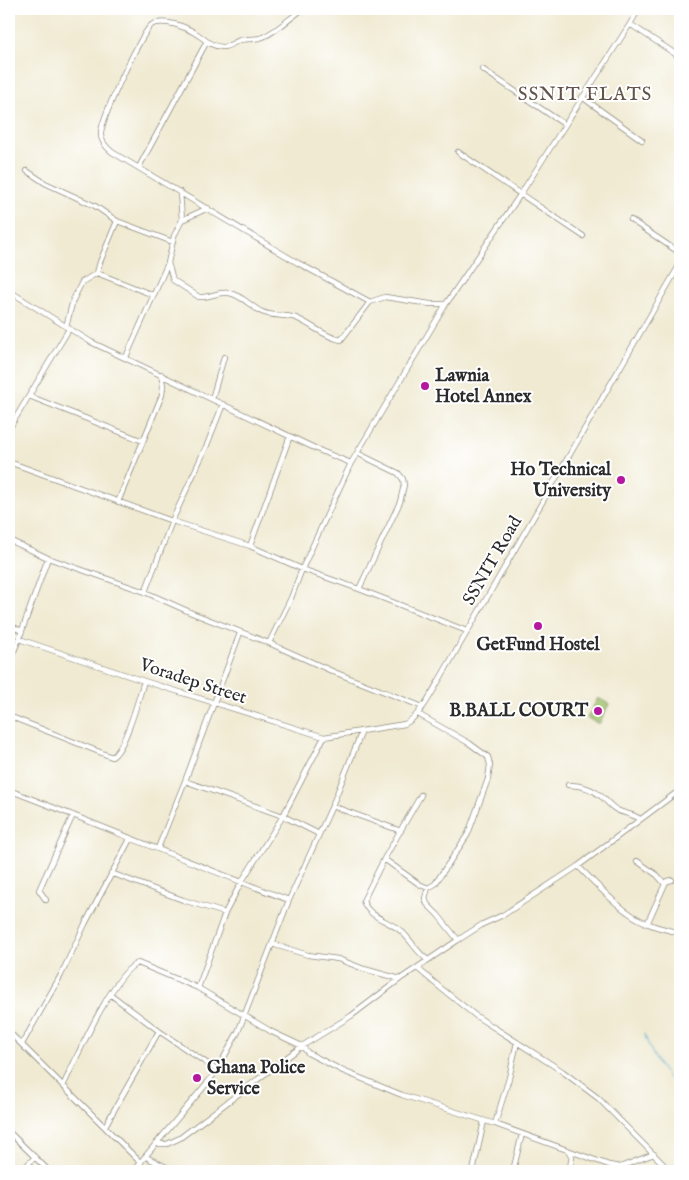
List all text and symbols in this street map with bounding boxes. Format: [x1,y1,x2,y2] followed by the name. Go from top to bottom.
[518,83,652,107] district label: SSNIT FLATS
[435,365,532,409] place label: Lawnia Hotel Annex
[419,380,431,392] marker: Lawnia Hotel Annex
[510,459,612,503] place label: Ho Technical University
[615,474,627,486] marker: Ho Technical University
[458,512,528,610] street label: SSNIT Road
[532,620,544,632] marker: GetFund Hostel
[476,634,601,657] place label: GetFund Hostel
[136,654,249,710] street label: Voradep Street
[449,700,589,723] place label: B.BALL COURT
[592,705,604,717] marker: B.BALL COURT
[207,1057,306,1101] place label: Ghana Police Service
[191,1072,203,1084] marker: Ghana Police Service

